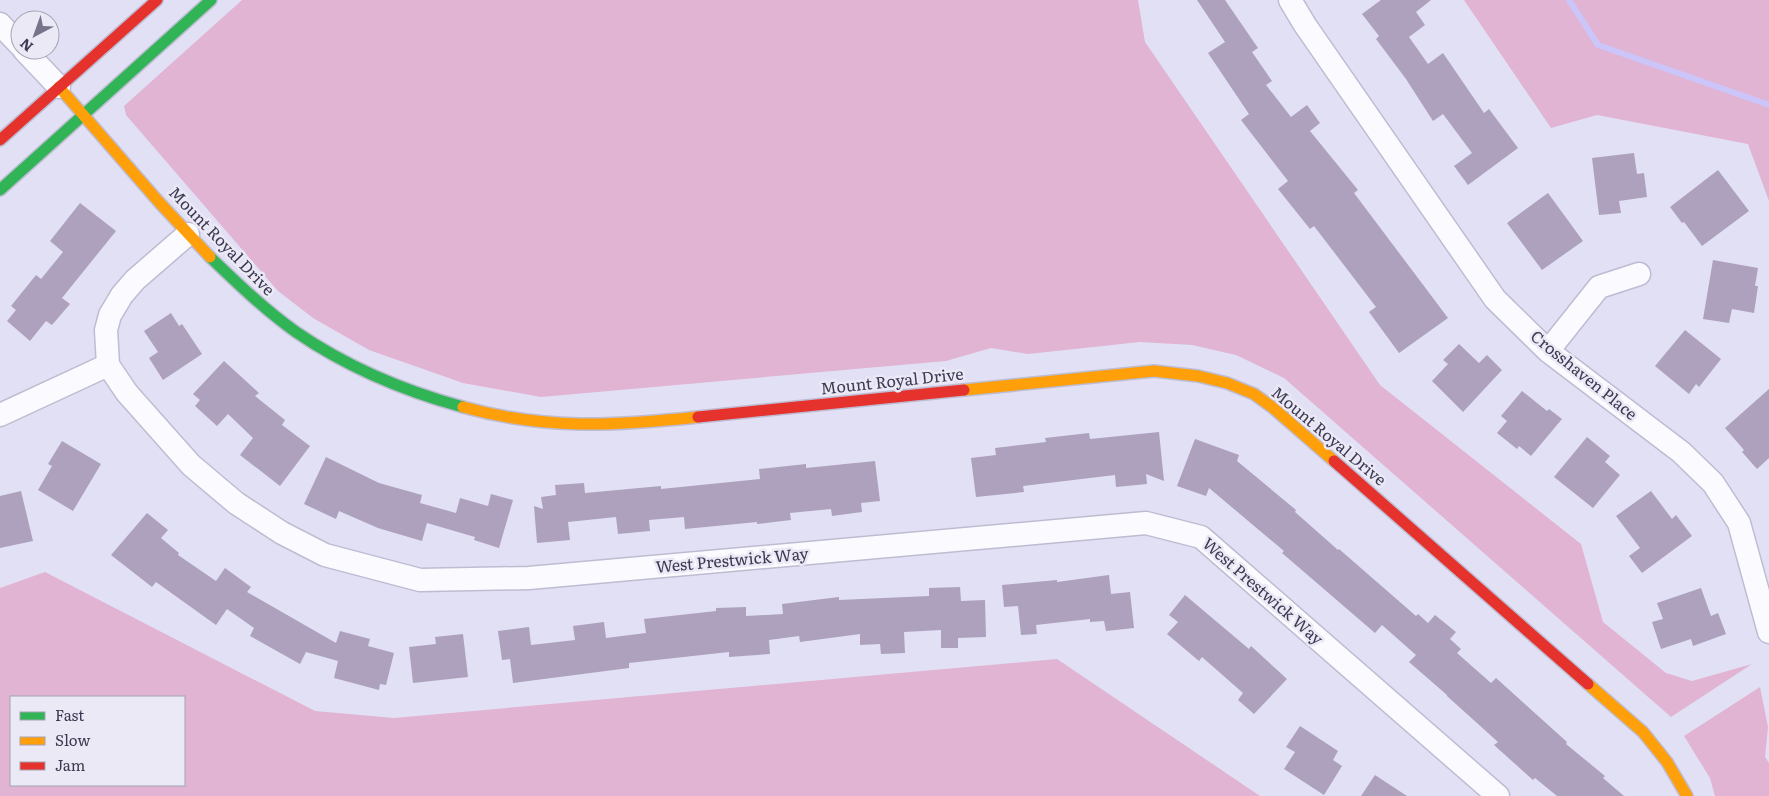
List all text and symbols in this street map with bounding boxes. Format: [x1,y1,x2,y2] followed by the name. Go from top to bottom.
[10,10,60,60] north arrow
[15,34,37,57] text: N
[164,180,281,300] street label: Mount Royal Drive
[1526,324,1643,425] street label: Crosshaven Place
[819,361,964,399] street label: Mount Royal Drive
[1267,380,1392,491] street label: Mount Royal Drive
[1198,531,1330,650] street label: West Prestwick Way
[655,540,810,578] street label: West Prestwick Way
[10,696,185,786] legend
[55,703,84,726] text: Fast
[55,728,90,751] text: Slow
[55,753,86,776] text: Jam

